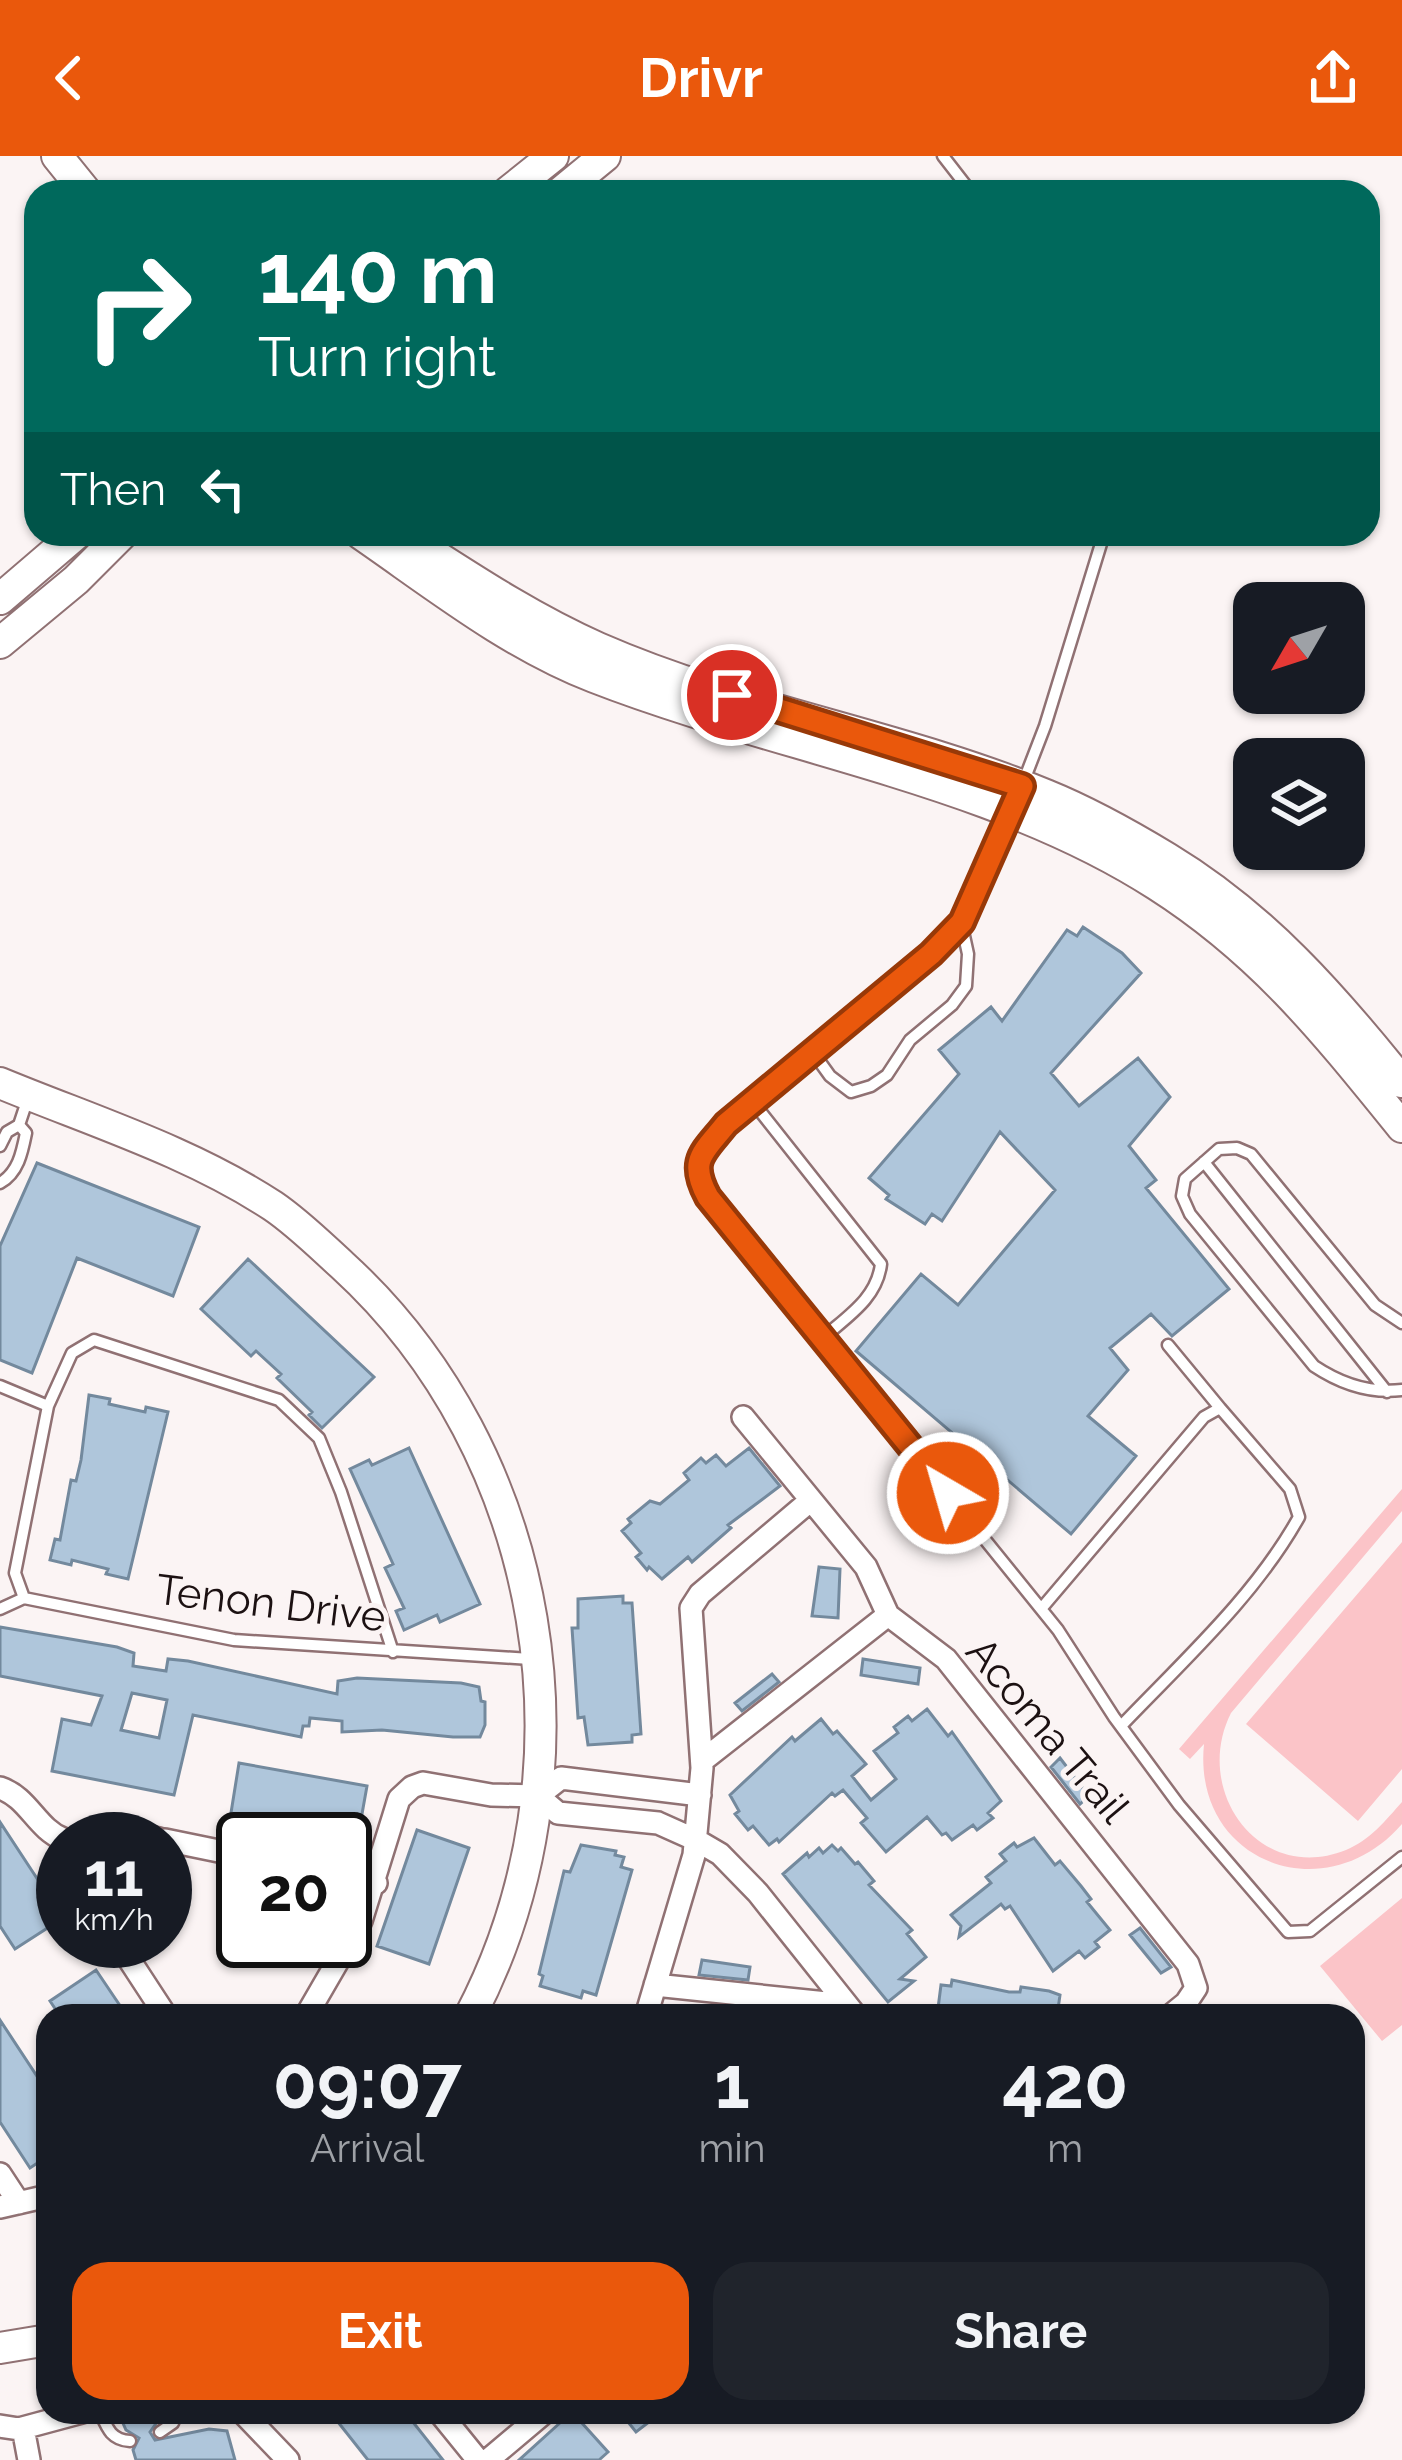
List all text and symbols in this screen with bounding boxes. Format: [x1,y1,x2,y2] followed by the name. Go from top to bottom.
[36,45,102,111] icon: back
[1300,45,1366,111] icon: share
[639,46,763,110] text: Drivr
[258,224,497,323] text: 140 m
[60,228,216,384] icon: right
[258,325,496,389] text: Turn right
[190,456,256,522] icon: left
[60,463,166,516] text: Then
[1233,582,1365,714] north arrow
[1233,582,1365,870] map controls
[681,644,783,746] pin
[699,662,765,728] icon: arrive
[1233,738,1365,870] button: layers
[885,1430,1011,1556] position arrow
[154,1565,388,1641] street label: Tenon Drive
[956,1627,1140,1833] street label: Acoma Trail
[216,1812,372,1968] speed limit sign: 20
[84,1840,144,1910] text: 11
[74,1902,154,1937] text: km/h
[273,2040,462,2125] text: 09:07
[714,2040,750,2125] text: 1
[1002,2040,1128,2125] text: 420
[310,2125,424,2171] text: Arrival
[698,2125,766,2171] text: min
[1047,2125,1083,2171] text: m
[72,2262,689,2400] button: Exit
[713,2262,1329,2400] button: Share

